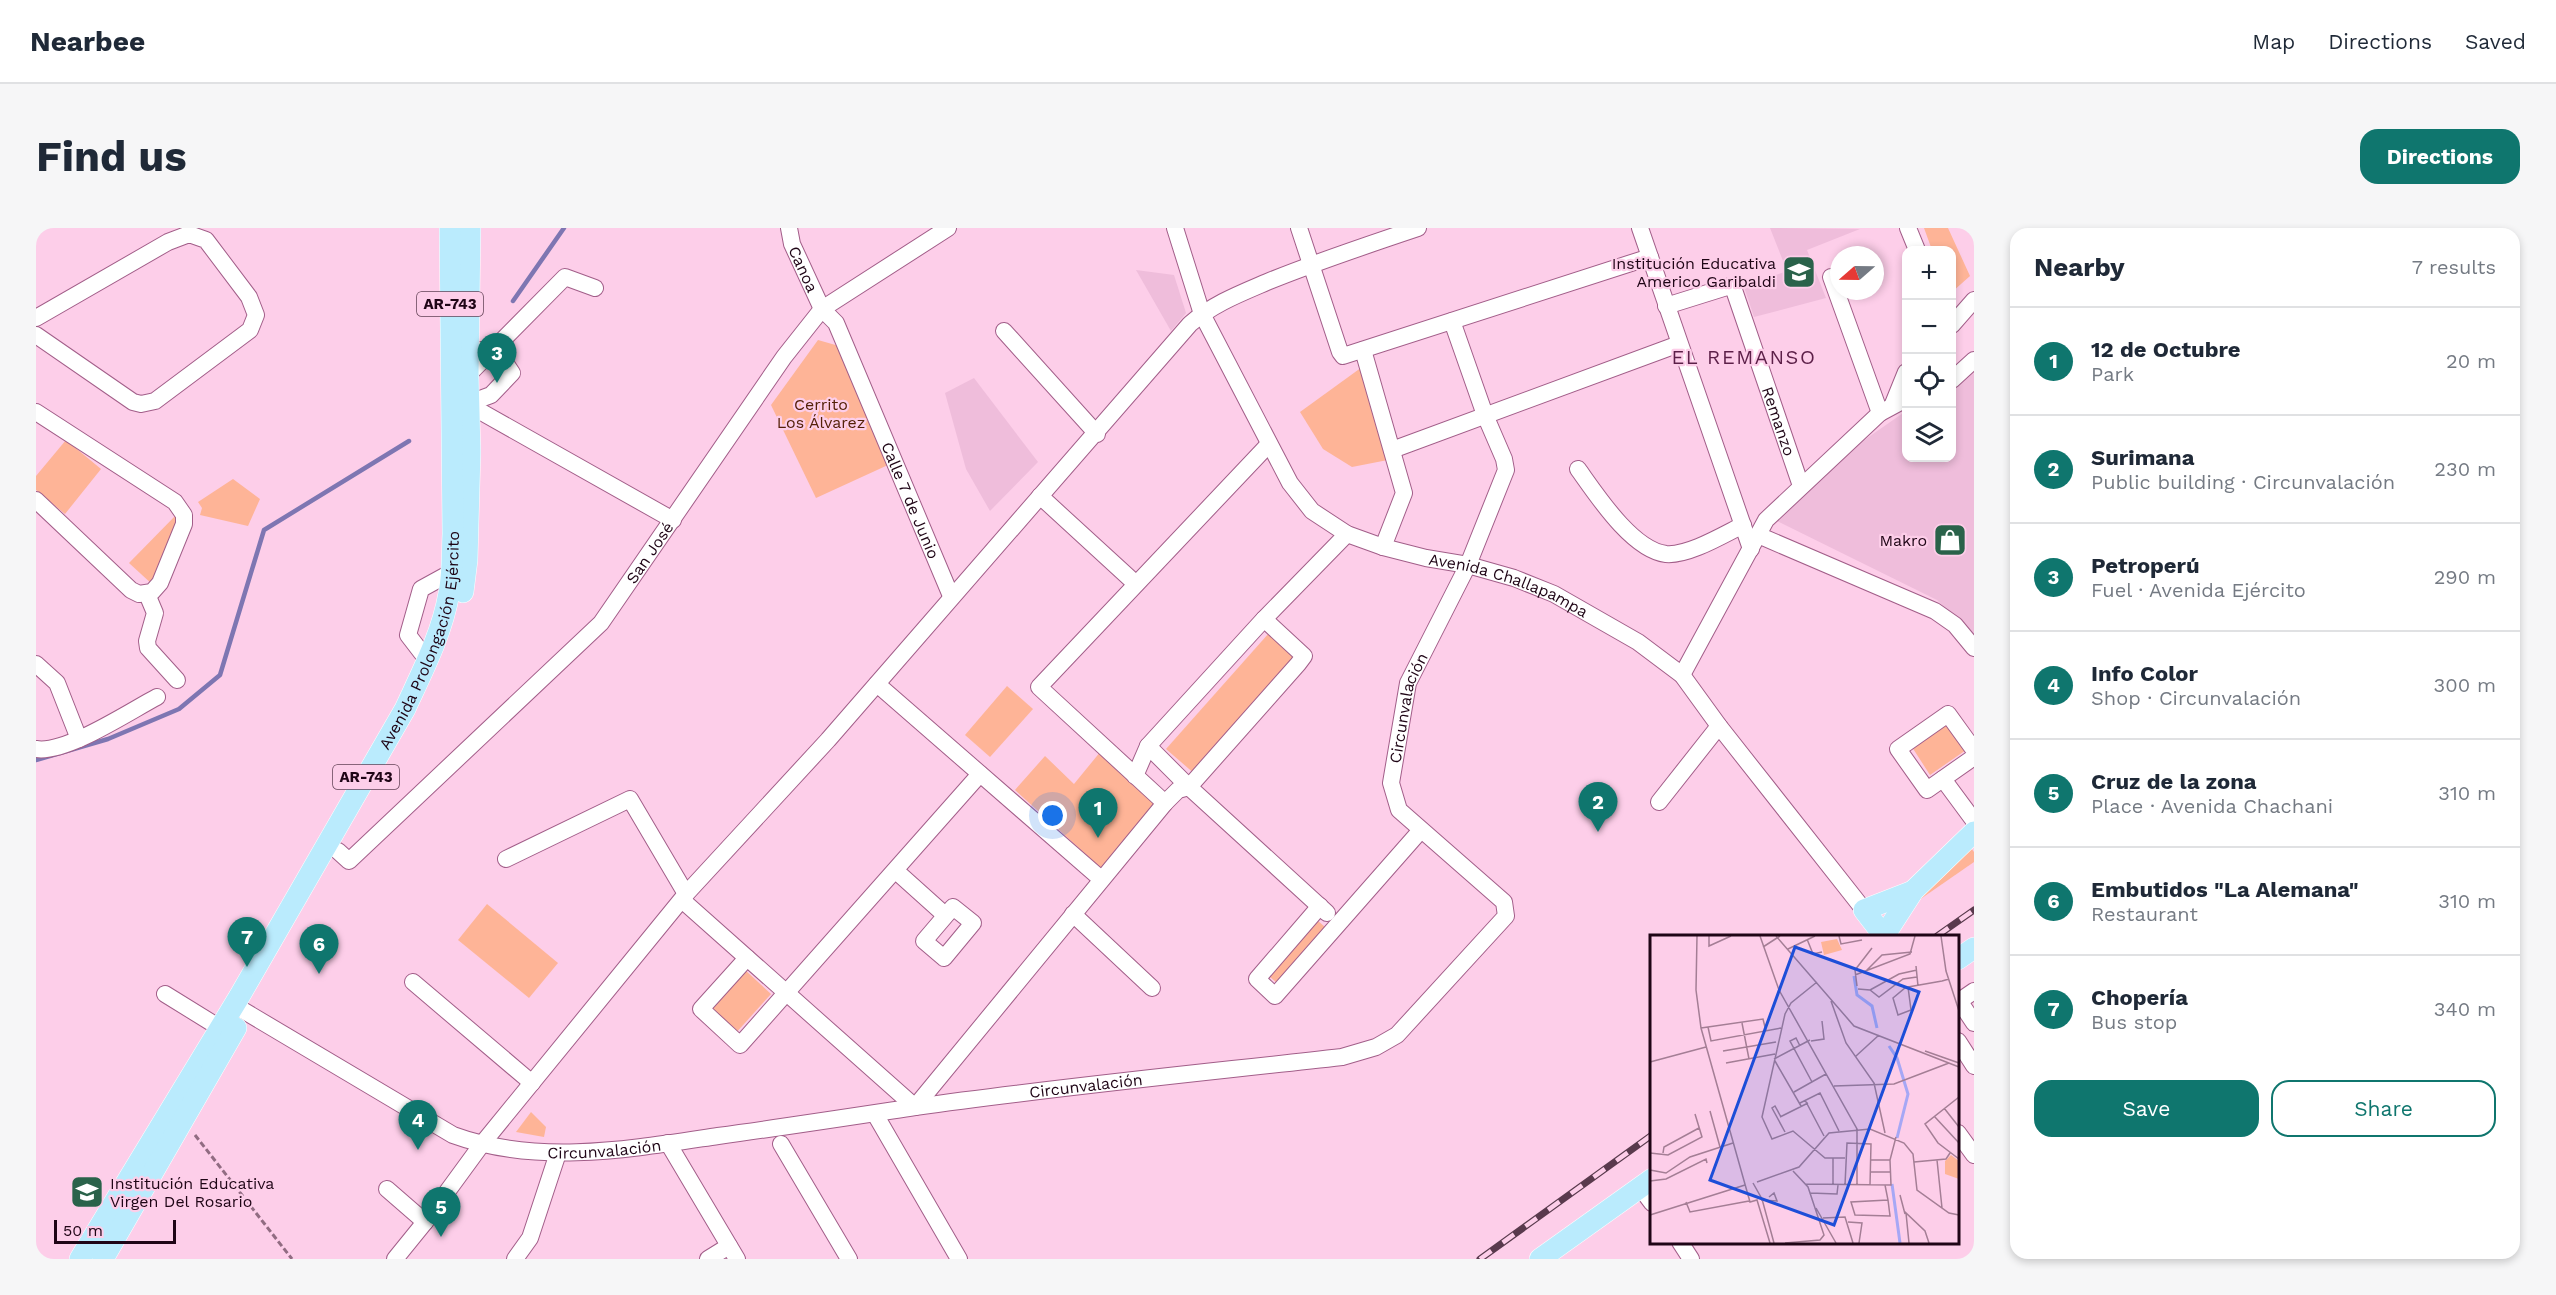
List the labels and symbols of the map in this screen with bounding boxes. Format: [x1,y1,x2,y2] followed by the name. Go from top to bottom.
[785,243,822,295] street label: Canoa
[1830,246,1884,300] north arrow
[1612,254,1776,291] place label: Institución Educativa Americo Garibaldi
[1781,254,1817,290] school or university icon: Institución Educativa Americo Garibaldi
[417,292,483,316] road number: AR-743
[478,334,516,383] pin: 3
[1672,345,1816,369] district label: EL REMANSO
[1758,384,1799,458] street label: Remanzo
[777,395,865,432] park label: Cerrito Los Álvarez
[878,439,944,561] street label: Calle 7 de Junio
[622,518,677,587] street label: San José
[1932,522,1968,558] shop icon: Makro
[374,530,463,752] street label: Avenida Prolongación Ejército
[1879,531,1927,550] place label: Makro
[1427,549,1592,621] street label: Avenida Challapampa
[1385,649,1431,764] street label: Circunvalación
[333,765,399,789] road number: AR-743
[1578,782,1618,832] pin: 2
[1078,788,1118,838] pin: 1
[1038,801,1067,830] your location
[228,918,266,967] pin: 7
[300,924,338,974] pin: 6
[1650,935,1959,1244] inset map
[1028,1069,1144,1101] street label: Circunvalación
[398,1100,437,1150] pin: 4
[547,1135,662,1162] street label: Circunvalación
[69,1174,105,1210] school or university icon: Institución Educativa Virgen Del Rosario
[110,1174,274,1211] place label: Institución Educativa Virgen Del Rosario
[422,1188,460,1237] pin: 5
[54,1217,176,1244] scale bar

